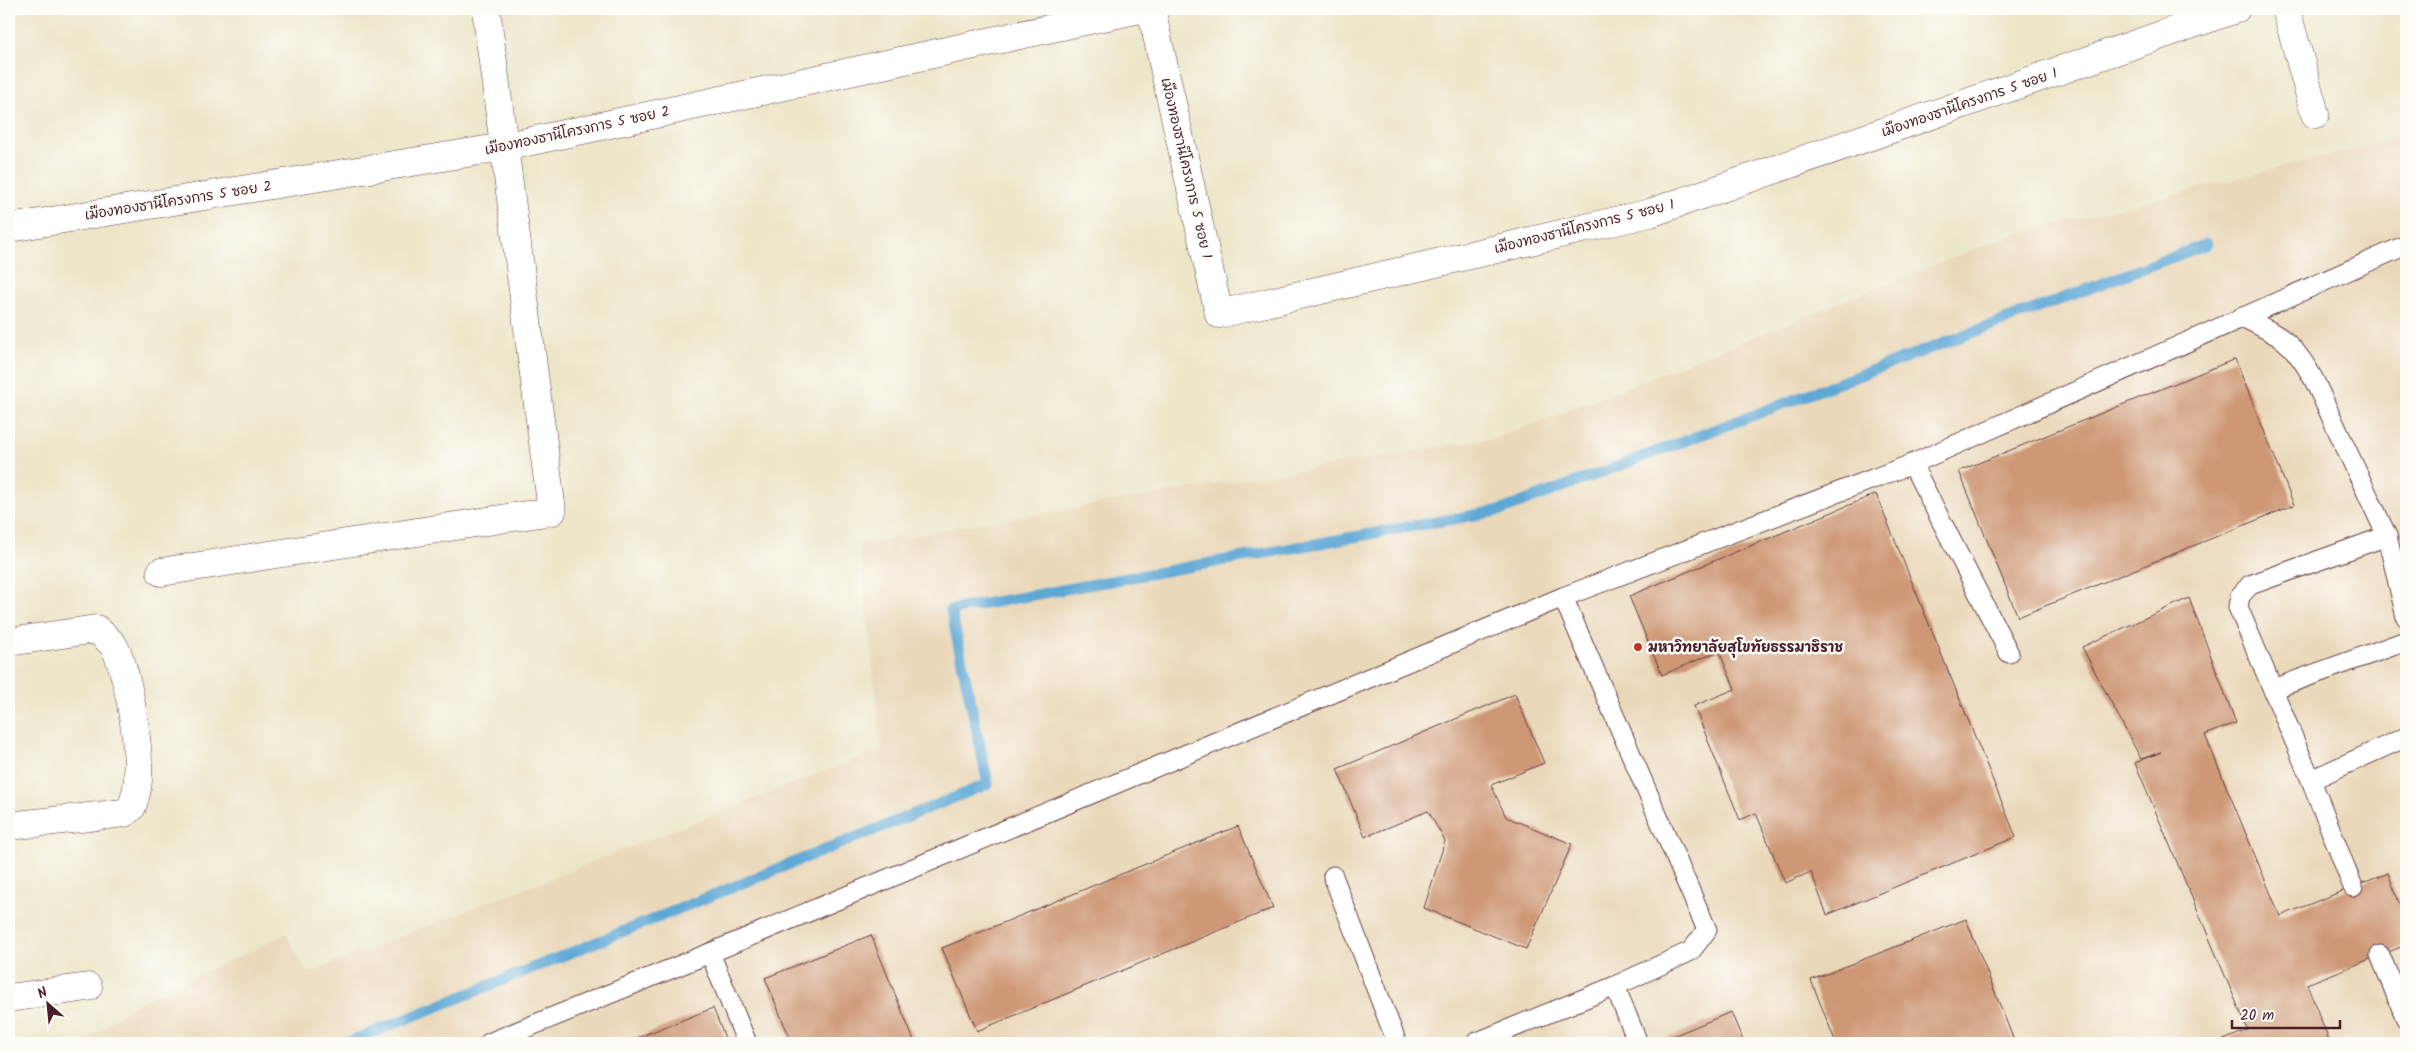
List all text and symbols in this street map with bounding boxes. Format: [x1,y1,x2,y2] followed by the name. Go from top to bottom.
[1878,62,2060,143] street label: เมืองทองธานีโครงการ 5 ซอย 1
[1155,76,1218,261] street label: เมืองทองธานีโครงการ 5 ซอย 1
[483,101,672,161] street label: เมืองทองธานีโครงการ 5 ซอย 2
[83,175,273,227] street label: เมืองทองธานีโครงการ 5 ซอย 2
[1492,194,1677,260] street label: เมืองทองธานีโครงการ 5 ซอย 1
[1648,637,1843,659] place label: มหาวิทยาลัยสุโขทัยธรรมาธิราช
[1632,641,1644,653] marker: มหาวิทยาลัยสุโขทัยธรรมาธิราช
[22,980,72,1030] north arrow
[34,981,52,1005] text: N
[2232,997,2340,1029] scale bar
[2240,1004,2274,1028] text: 20 m

